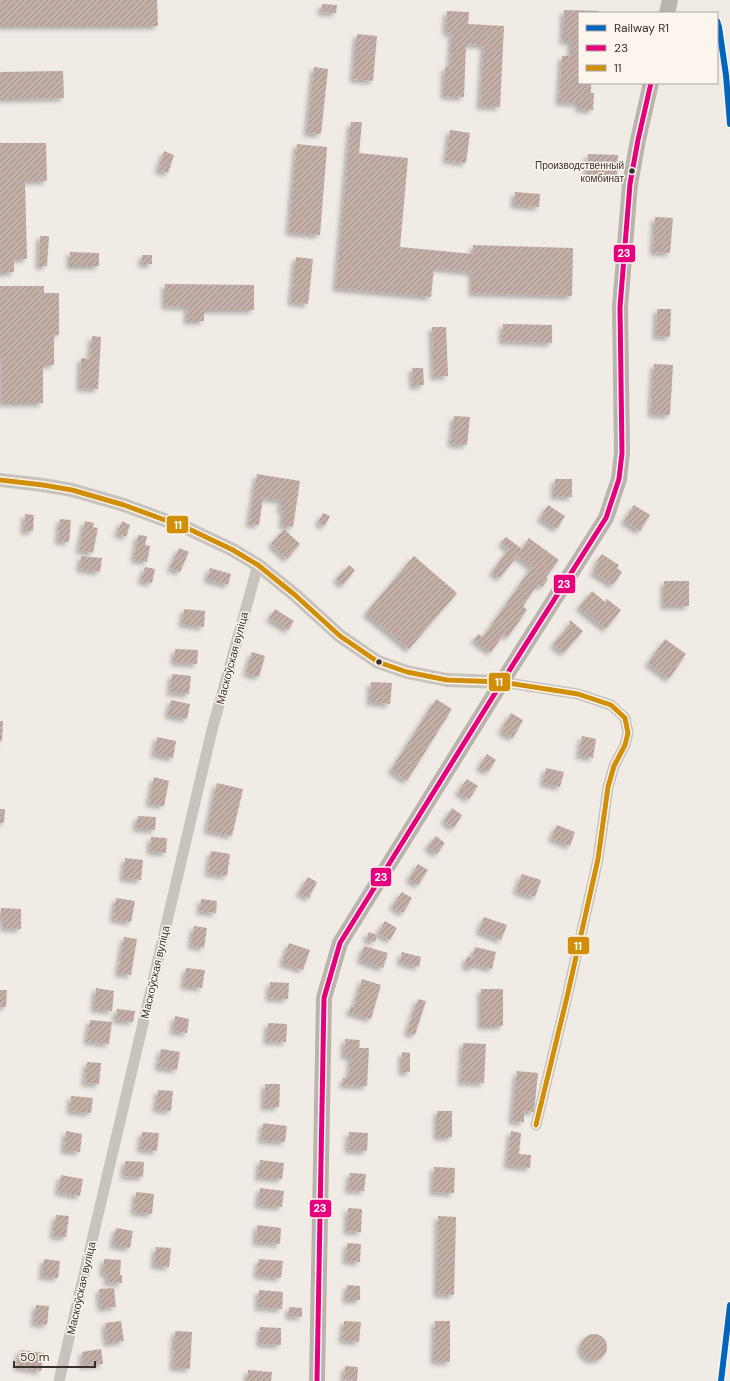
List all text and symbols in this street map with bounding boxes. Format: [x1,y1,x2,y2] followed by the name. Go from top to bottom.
[578,12,718,84] legend
[614,20,669,36] text: Railway R1
[614,40,628,56] text: 23
[614,60,622,76] text: 11
[535,159,624,185] place label: Производственный комбинат
[627,166,637,176] marker: Производственный комбинат
[613,244,636,263] line badge: 23
[618,246,630,260] text: 23
[166,515,189,534] line badge: 11
[174,518,182,532] text: 11
[553,574,576,594] line badge: 23
[558,577,570,591] text: 23
[213,609,251,706] street label: Маскоўская вуліца
[374,657,384,667] unlabelled marker
[488,672,511,692] line badge: 11
[495,675,503,689] text: 11
[370,867,392,887] line badge: 23
[375,870,387,884] text: 23
[137,923,173,1020] street label: Маскоўская вуліца
[567,936,590,955] line badge: 11
[574,939,582,953] text: 11
[309,1199,332,1218] line badge: 23
[314,1201,326,1215] text: 23
[63,1239,99,1336] street label: Маскоўская вуліца
[14,1343,95,1369] scale bar
[20,1349,49,1365] text: 50 m

